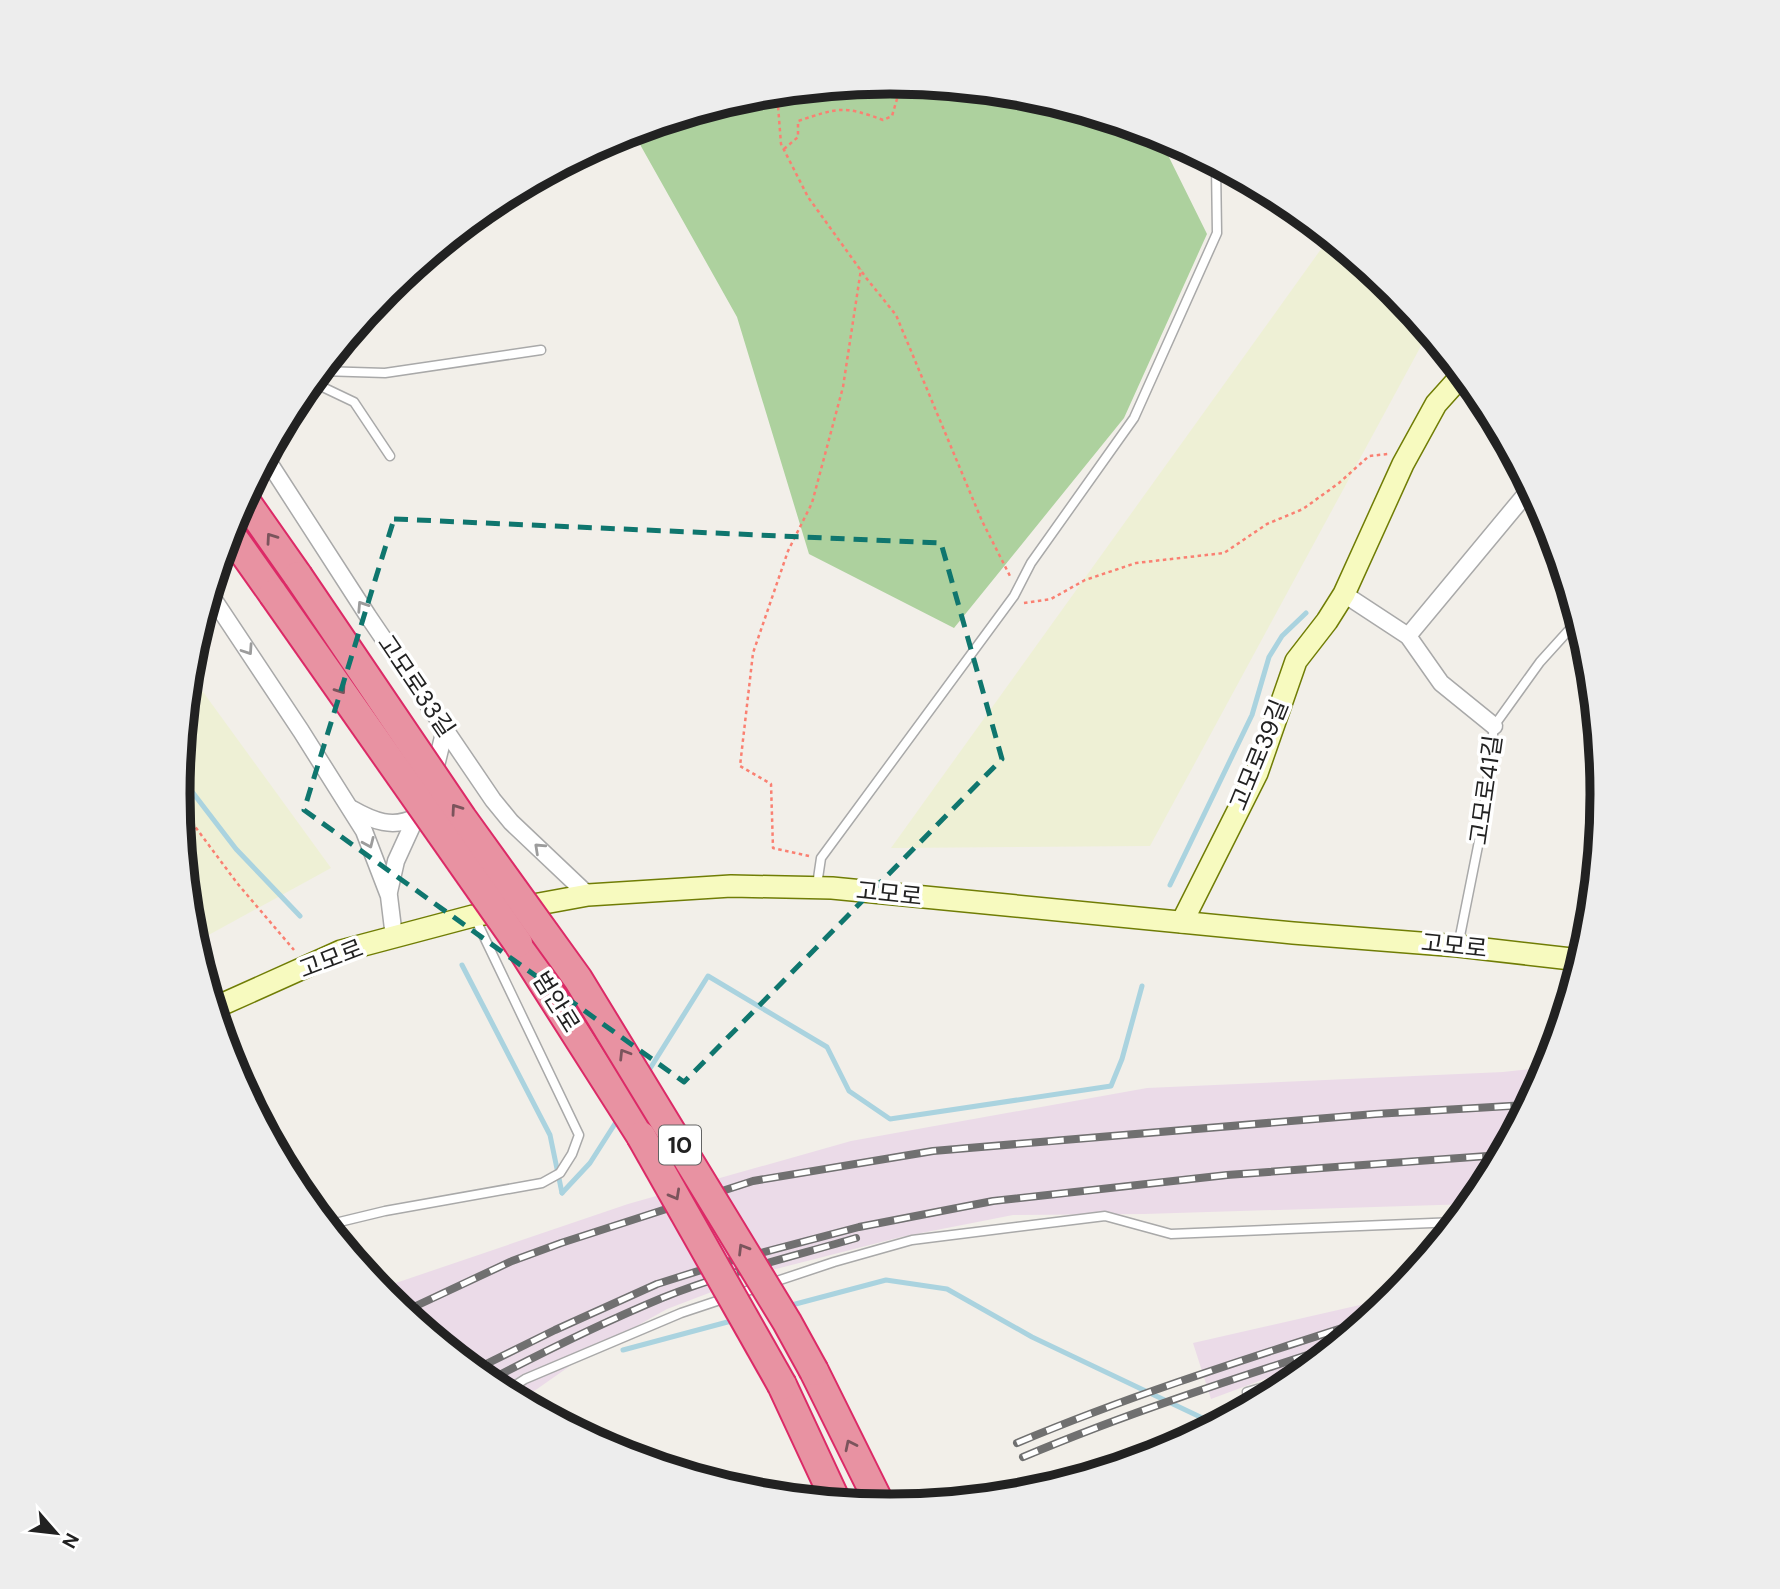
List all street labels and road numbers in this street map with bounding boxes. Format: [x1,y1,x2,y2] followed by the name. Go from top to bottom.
[371,629,462,743] street label: 고모로33길
[1222,695,1295,815] street label: 고모로39길
[1462,733,1509,847] street label: 고모로41길
[854,875,924,912] street label: 고모로
[1419,927,1489,964] street label: 고모로
[294,932,367,985] street label: 고모로
[526,965,587,1038] street label: 범안로
[659,1126,701,1164] road number: 10

